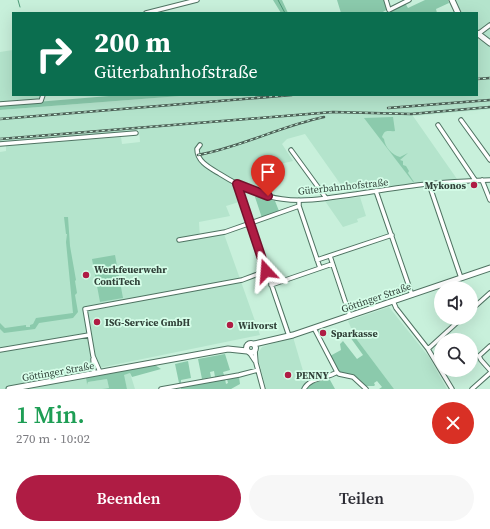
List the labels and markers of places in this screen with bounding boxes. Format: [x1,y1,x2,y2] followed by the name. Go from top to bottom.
[251,155,285,196] pin
[424,179,466,192] place label: Mykonos
[469,180,479,190] marker: Mykonos
[94,263,167,288] place label: Werkfeuerwehr ContiTech
[81,270,91,280] marker: Werkfeuerwehr ContiTech
[105,316,190,329] place label: ISG-Service GmbH
[92,317,102,327] marker: ISG-Service GmbH
[238,319,278,332] place label: Wilvorst
[225,320,235,330] marker: Wilvorst
[331,327,378,340] place label: Sparkasse
[318,328,328,338] marker: Sparkasse
[296,369,330,382] place label: PENNY
[283,370,293,380] marker: PENNY

